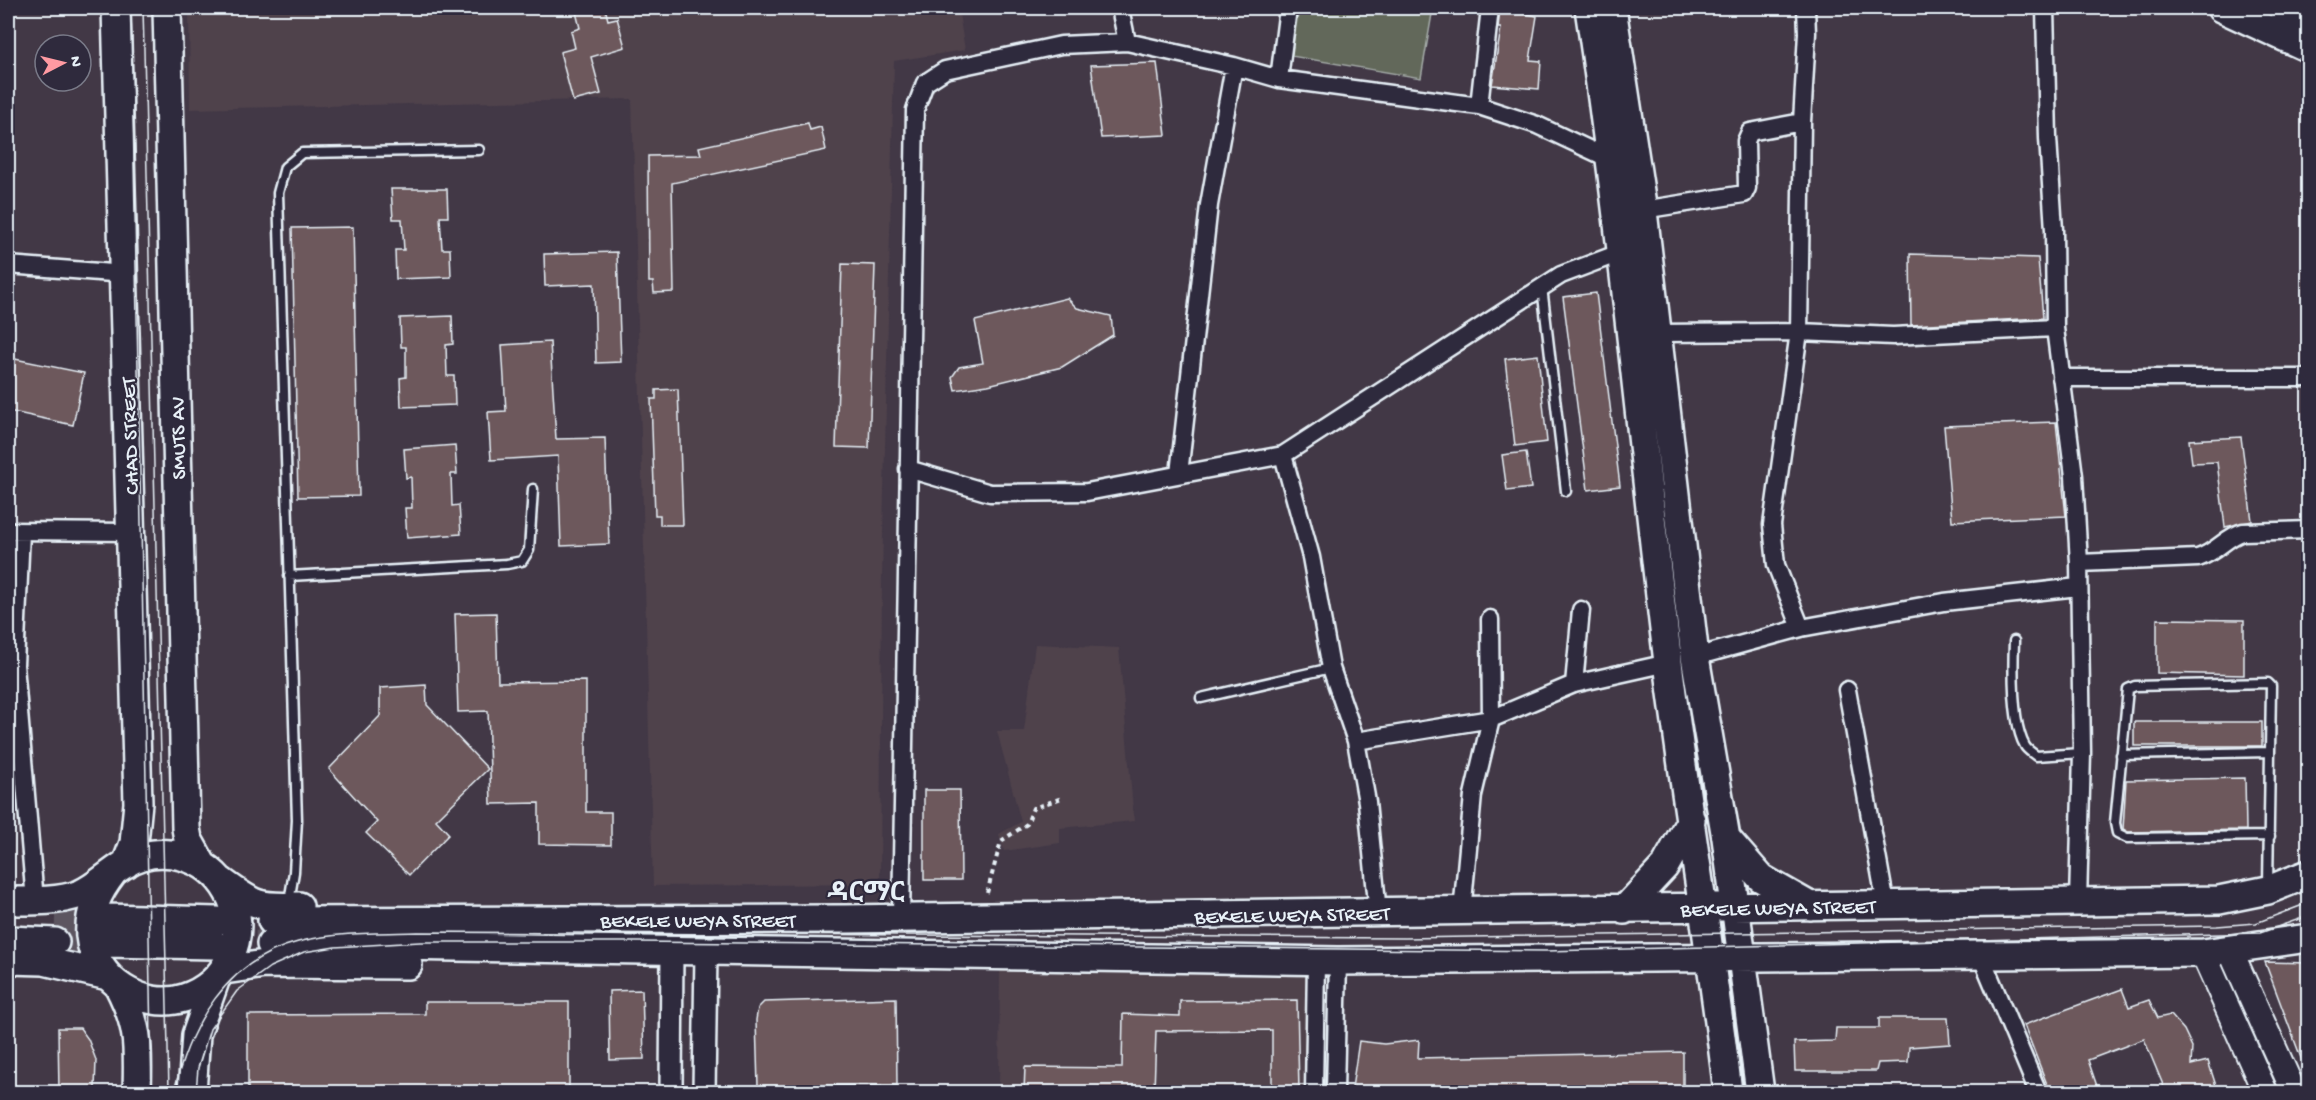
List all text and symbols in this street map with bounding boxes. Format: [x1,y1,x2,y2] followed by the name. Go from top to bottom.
[33,33,93,93] north arrow
[64,55,85,68] text: N
[118,376,147,495] street label: CHAD STREET
[167,396,194,480] street label: SMUTS AV
[827,879,905,911] district label: ዳርማር
[1679,896,1877,925] street label: BEKELE WEYA STREET
[1193,903,1391,932] street label: BEKELE WEYA STREET
[599,911,797,936] street label: BEKELE WEYA STREET

